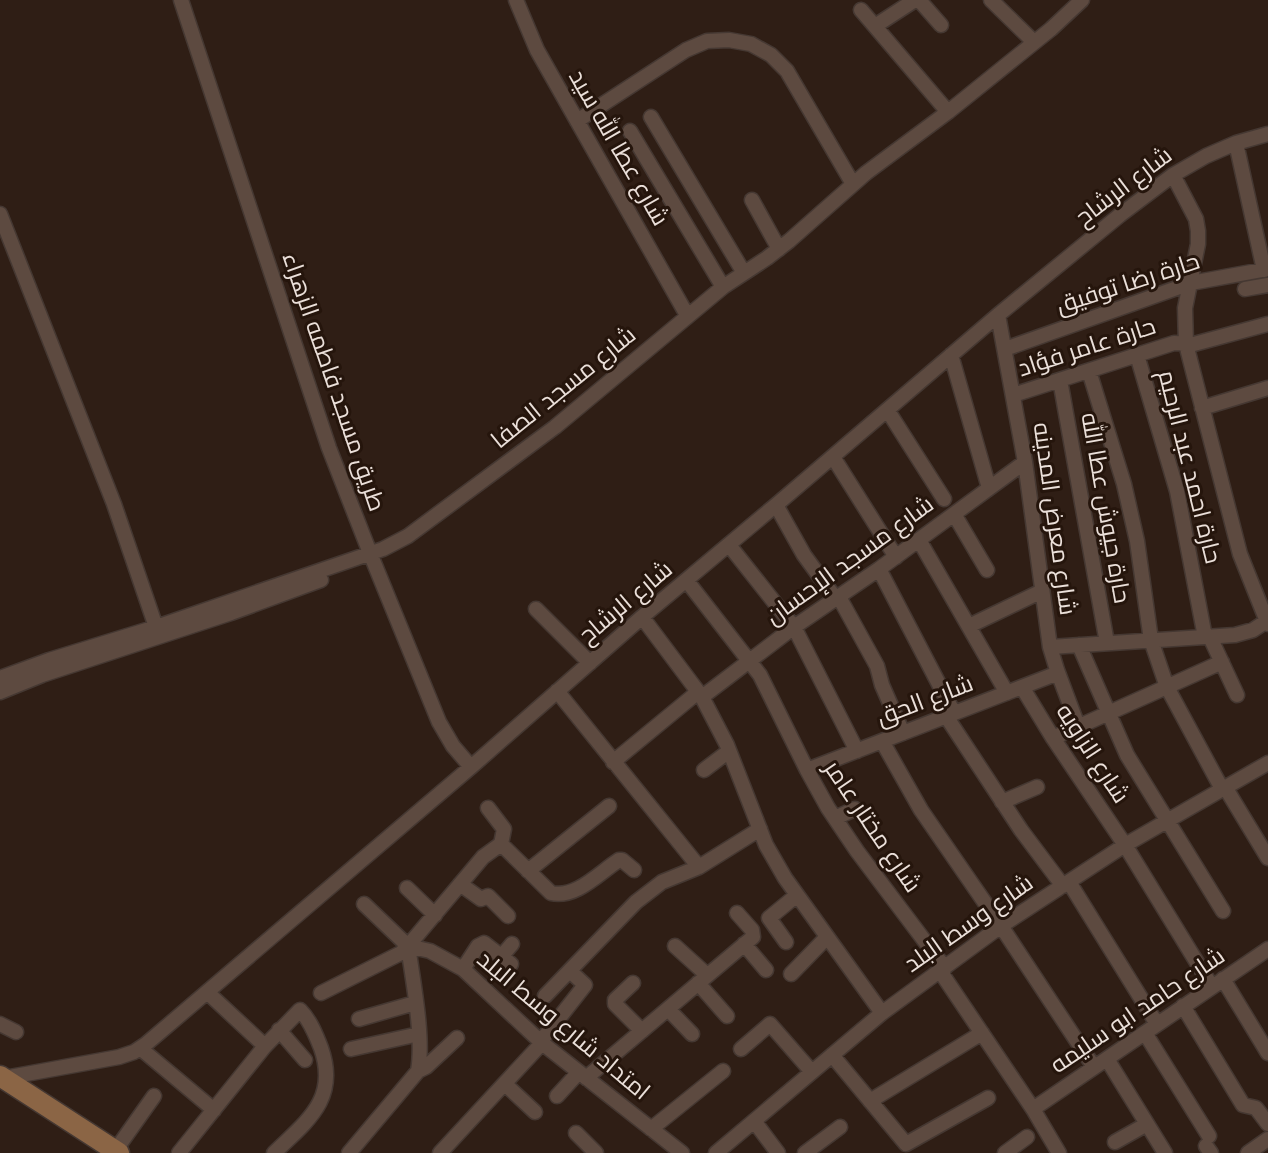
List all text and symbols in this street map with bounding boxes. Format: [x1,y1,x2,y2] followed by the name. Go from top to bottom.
[559,63,677,233] street label: شارع عطا الله سيد
[1068,138,1180,236] street label: شارع الرشاح
[1051,244,1205,324] street label: حارة رضا توفيق
[272,248,394,516] street label: طريق مسجد فاطمه الزهراء
[1013,309,1161,387] street label: حارة عامر فؤاد
[484,318,644,458] street label: شارع مسجد الصفا
[1148,367,1230,567] street label: حارة احمد عبد الرحيم
[1071,410,1139,606] street label: حارة جيوش عطا الله
[1023,420,1085,618] street label: شارع معرض المدينه
[758,487,942,635] street label: شارع مسجد الإحسان
[571,553,681,653] street label: شارع الرشاح
[871,666,979,736] street label: شارع الحق
[1046,697,1138,811] street label: شارع الزاويه
[813,752,930,900] street label: شارع مختار عامر
[897,866,1041,982] street label: شارع وسط البلد
[1043,939,1233,1083] street label: شارع حامد ابو سليمه
[468,943,658,1109] street label: امتداد شارع وسط البلد

